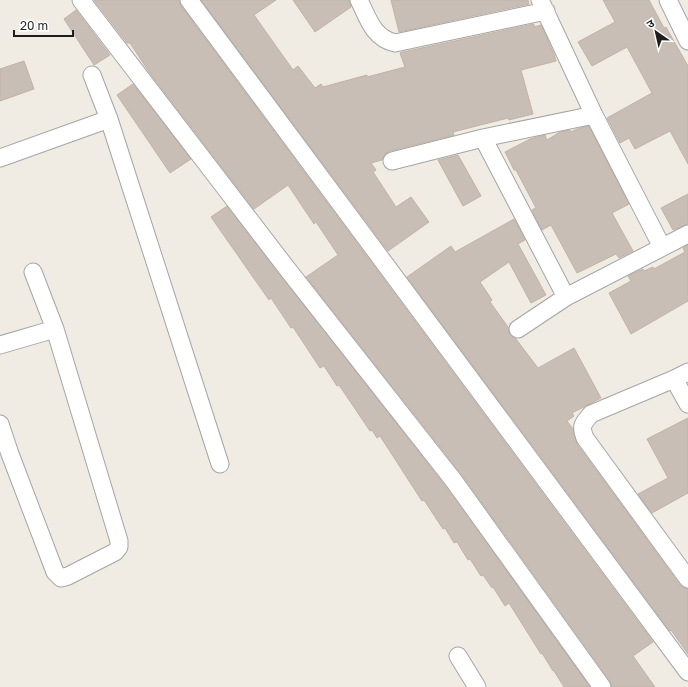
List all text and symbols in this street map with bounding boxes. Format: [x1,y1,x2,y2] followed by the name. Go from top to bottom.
[14,12,73,38] scale bar
[636,12,676,52] north arrow
[644,16,657,30] text: उ
[20,18,48,33] text: 20 m

